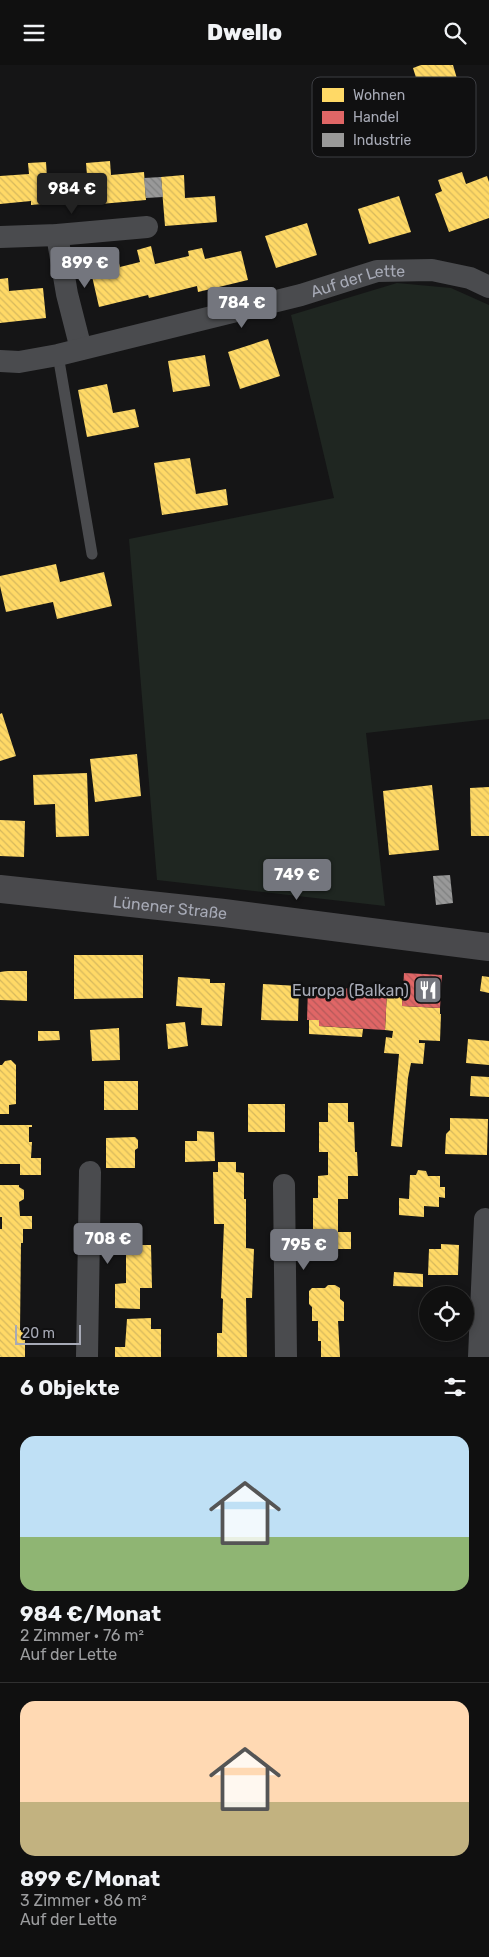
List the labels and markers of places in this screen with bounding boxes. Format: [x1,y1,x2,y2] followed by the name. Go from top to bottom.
[37,173,107,215] pin: 984 €
[50,247,120,289] pin: 899 €
[207,287,277,329] pin: 784 €
[262,859,332,901] pin: 749 €
[413,975,443,1005] restaurant icon: Europa (Balkan)
[292,981,409,1000] place label: Europa (Balkan)
[73,1223,143,1265] pin: 708 €
[269,1229,339,1271] pin: 795 €

